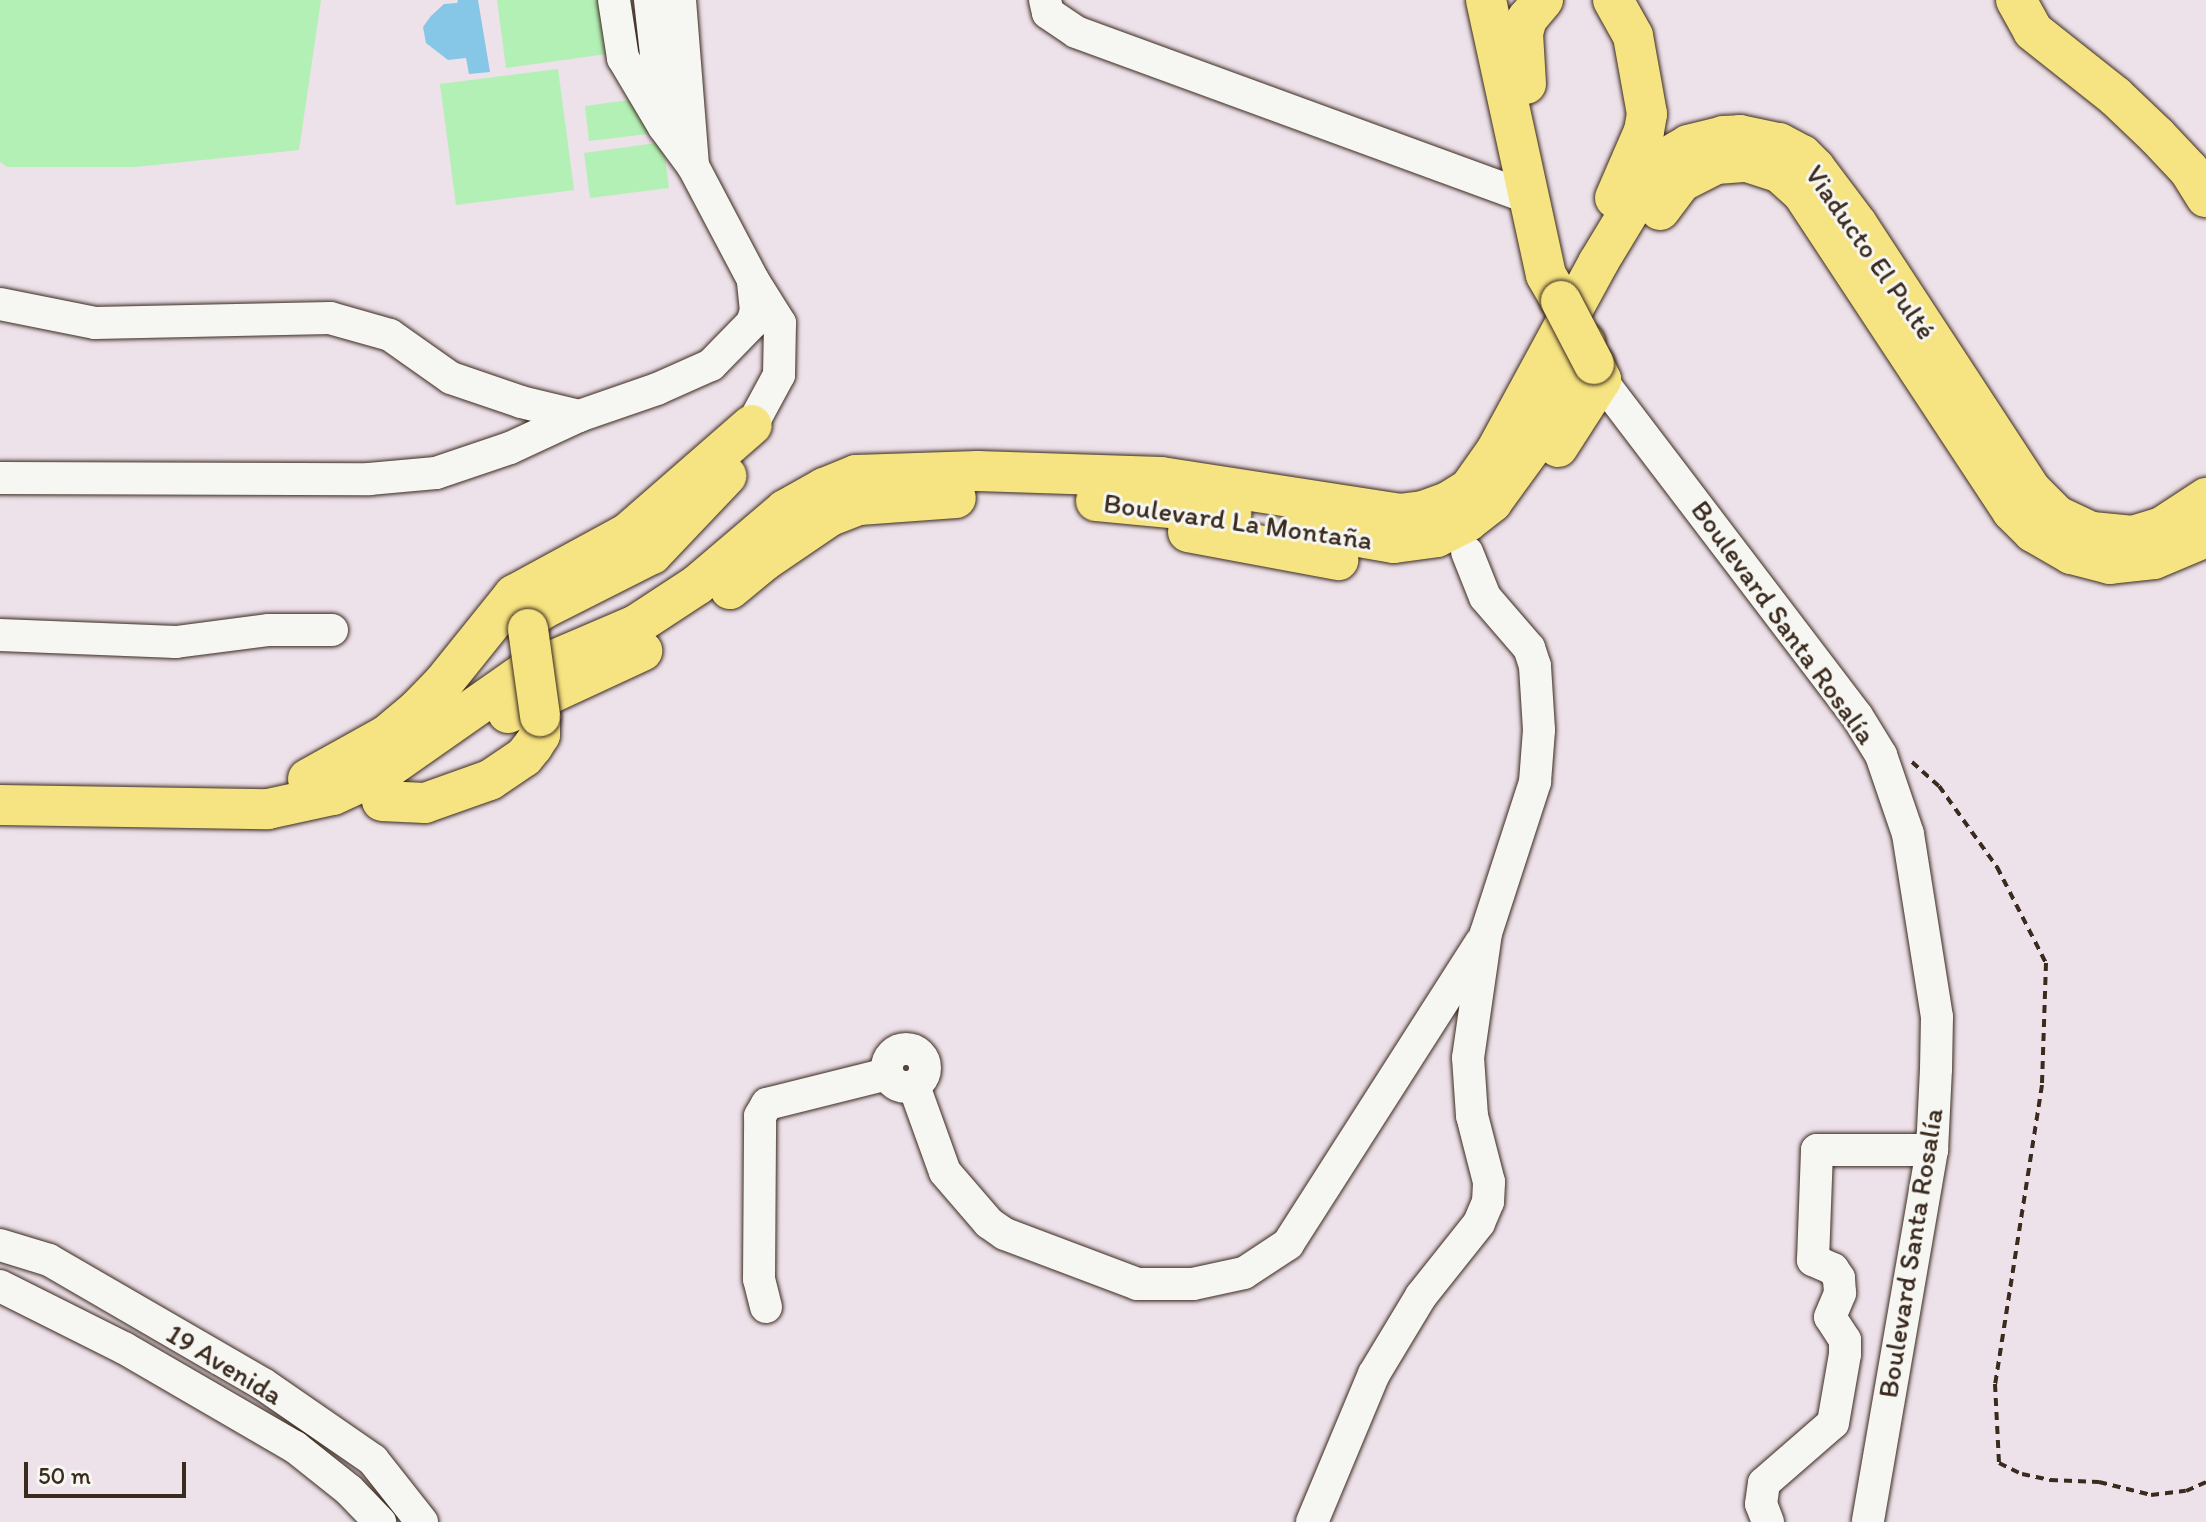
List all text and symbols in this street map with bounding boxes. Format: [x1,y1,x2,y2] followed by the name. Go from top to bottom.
[1798,158,1944,346] street label: Viaducto El Pulté
[1101,485,1375,557] street label: Boulevard La Montaña
[1684,494,1884,750] street label: Boulevard Santa Rosalía
[1870,1106,1950,1400] street label: Boulevard Santa Rosalía
[161,1316,289,1412] street label: 19 Avenida
[28,1446,190,1496] scale bar
[38,1461,91,1490] text: 50 m

